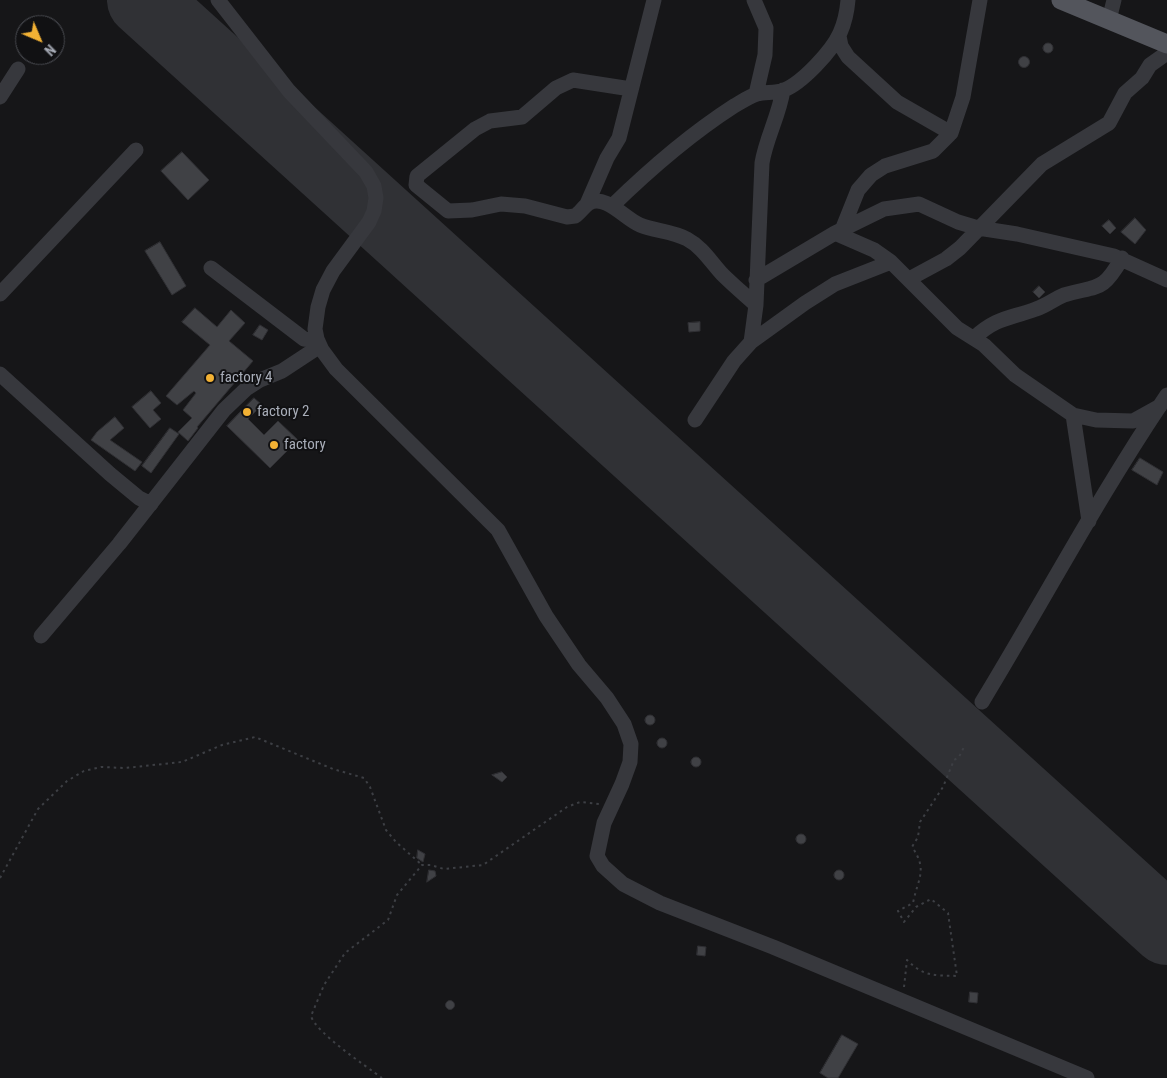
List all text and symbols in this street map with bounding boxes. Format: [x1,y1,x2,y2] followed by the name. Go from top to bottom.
[15,15,65,65] north arrow
[41,41,59,59] text: N
[220,369,272,387] place label: factory 4
[204,372,216,384] marker: factory 4
[257,403,309,421] place label: factory 2
[241,406,253,418] marker: factory 2
[284,436,326,454] place label: factory
[268,439,280,451] marker: factory

